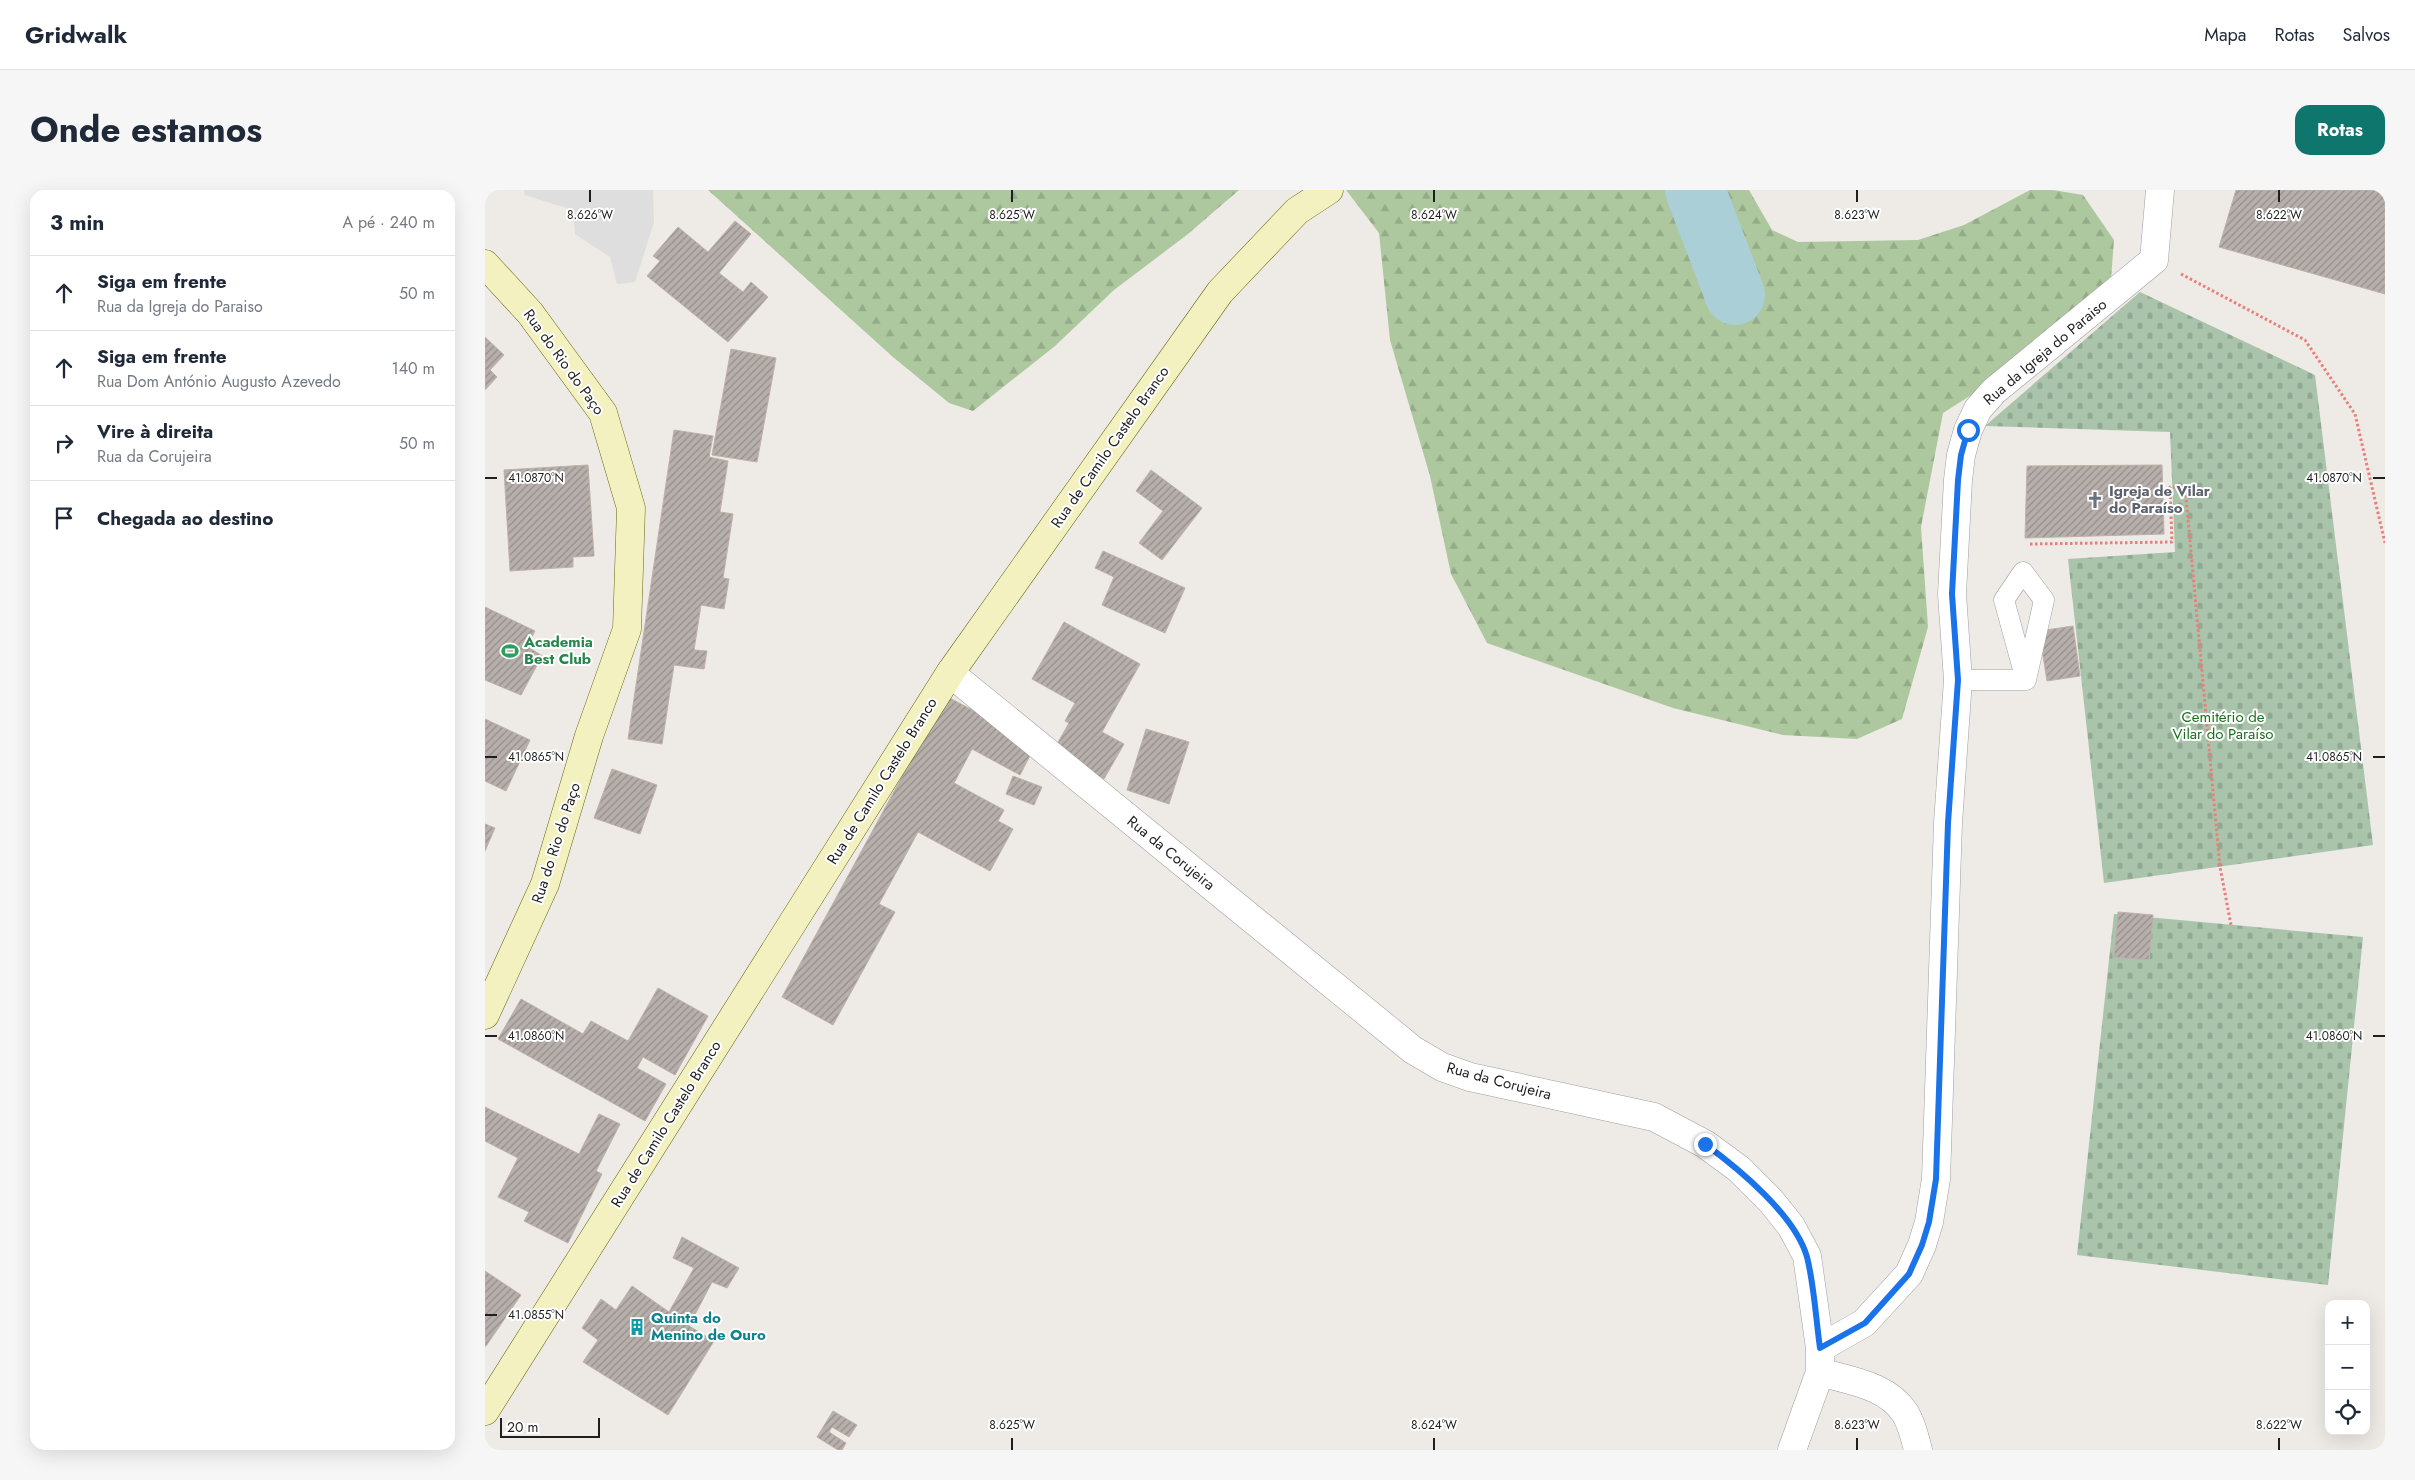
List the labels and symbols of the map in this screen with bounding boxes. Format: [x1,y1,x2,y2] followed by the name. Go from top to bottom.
[567,206,613,224] text: 8.626°W
[989,206,1035,224] text: 8.625°W
[1411,206,1457,224] text: 8.624°W
[1834,206,1880,224] text: 8.623°W
[2256,206,2302,224] text: 8.622°W
[1978,294,2112,410] street label: Rua da Igreja do Paraiso
[518,305,610,419] street label: Rua do Rio do Paço
[1046,362,1174,532] street label: Rua de Camilo Castelo Branco
[1957,419,1980,442] route start
[508,469,564,487] text: 41.0870°N
[2306,469,2362,487] text: 41.0870°N
[2109,480,2211,519] place label: Igreja de Vilar do Paraíso
[2085,490,2105,510] church icon: Igreja de Vilar do Paraíso
[523,631,593,670] place label: Academia Best Club
[500,641,520,661] sports icon: Academia Best Club
[822,693,942,869] street label: Rua de Camilo Castelo Branco
[2173,706,2273,745] park label: Cemitério de Vilar do Paraíso
[508,748,564,766] text: 41.0865°N
[2306,748,2362,766] text: 41.0865°N
[526,780,586,906] street label: Rua do Rio do Paço
[1122,811,1220,895] street label: Rua da Corujeira
[508,1027,564,1045] text: 41.0860°N
[2306,1027,2362,1045] text: 41.0860°N
[606,1036,726,1212] street label: Rua de Camilo Castelo Branco
[1444,1056,1554,1106] street label: Rua da Corujeira
[1694,1133,1717,1156] route end
[508,1306,564,1324] text: 41.0855°N
[651,1307,766,1346] place label: Quinta do Menino de Ouro
[627,1317,647,1337] building icon: Quinta do Menino de Ouro
[500,1415,600,1438] scale bar
[989,1416,1035,1434] text: 8.625°W
[1411,1416,1457,1434] text: 8.624°W
[1834,1416,1880,1434] text: 8.623°W
[2256,1416,2302,1434] text: 8.622°W

